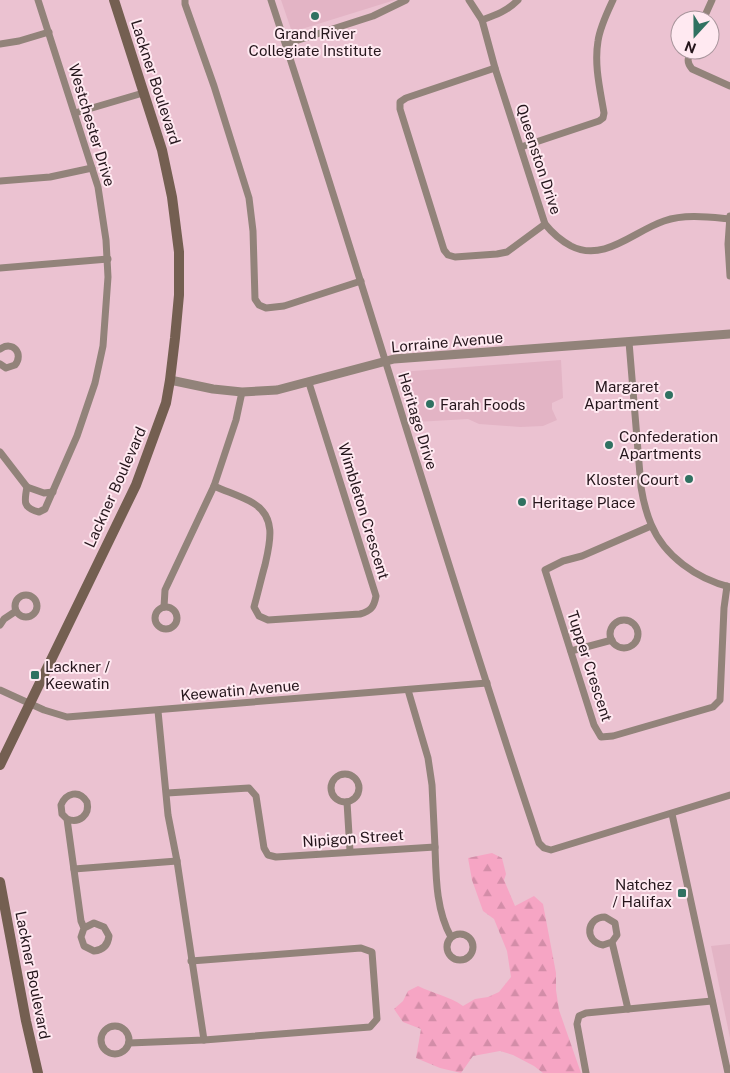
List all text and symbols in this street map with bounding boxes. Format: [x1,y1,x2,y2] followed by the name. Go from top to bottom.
[309,10,321,22] marker: Grand River Collegiate Institute
[670,10,720,60] north arrow
[128,18,184,146] street label: Lackner Boulevard
[249,25,381,59] place label: Grand River Collegiate Institute
[682,38,698,57] text: N
[65,62,119,188] street label: Westchester Drive
[513,102,565,216] street label: Queenston Drive
[390,329,504,355] street label: Lorraine Avenue
[395,370,441,472] street label: Heritage Drive
[584,378,659,412] place label: Margaret Apartment
[663,389,675,401] marker: Margaret Apartment
[440,396,525,413] place label: Farah Foods
[424,398,436,410] marker: Farah Foods
[81,424,149,550] street label: Lackner Boulevard
[619,428,718,462] place label: Confederation Apartments
[603,439,615,451] marker: Confederation Apartments
[335,441,393,581] street label: Wimbleton Crescent
[586,471,679,488] place label: Kloster Court
[683,473,695,485] marker: Kloster Court
[532,494,636,511] place label: Heritage Place
[516,496,528,508] marker: Heritage Place
[564,608,616,724] street label: Tupper Crescent
[45,658,111,692] place label: Lackner / Keewatin
[29,669,41,681] marker: Lackner / Keewatin
[180,676,300,704] street label: Keewatin Avenue
[302,826,404,850] street label: Nipigon Street
[613,876,672,910] place label: Natchez / Halifax
[676,887,688,899] marker: Natchez / Halifax
[12,910,54,1040] street label: Lackner Boulevard

